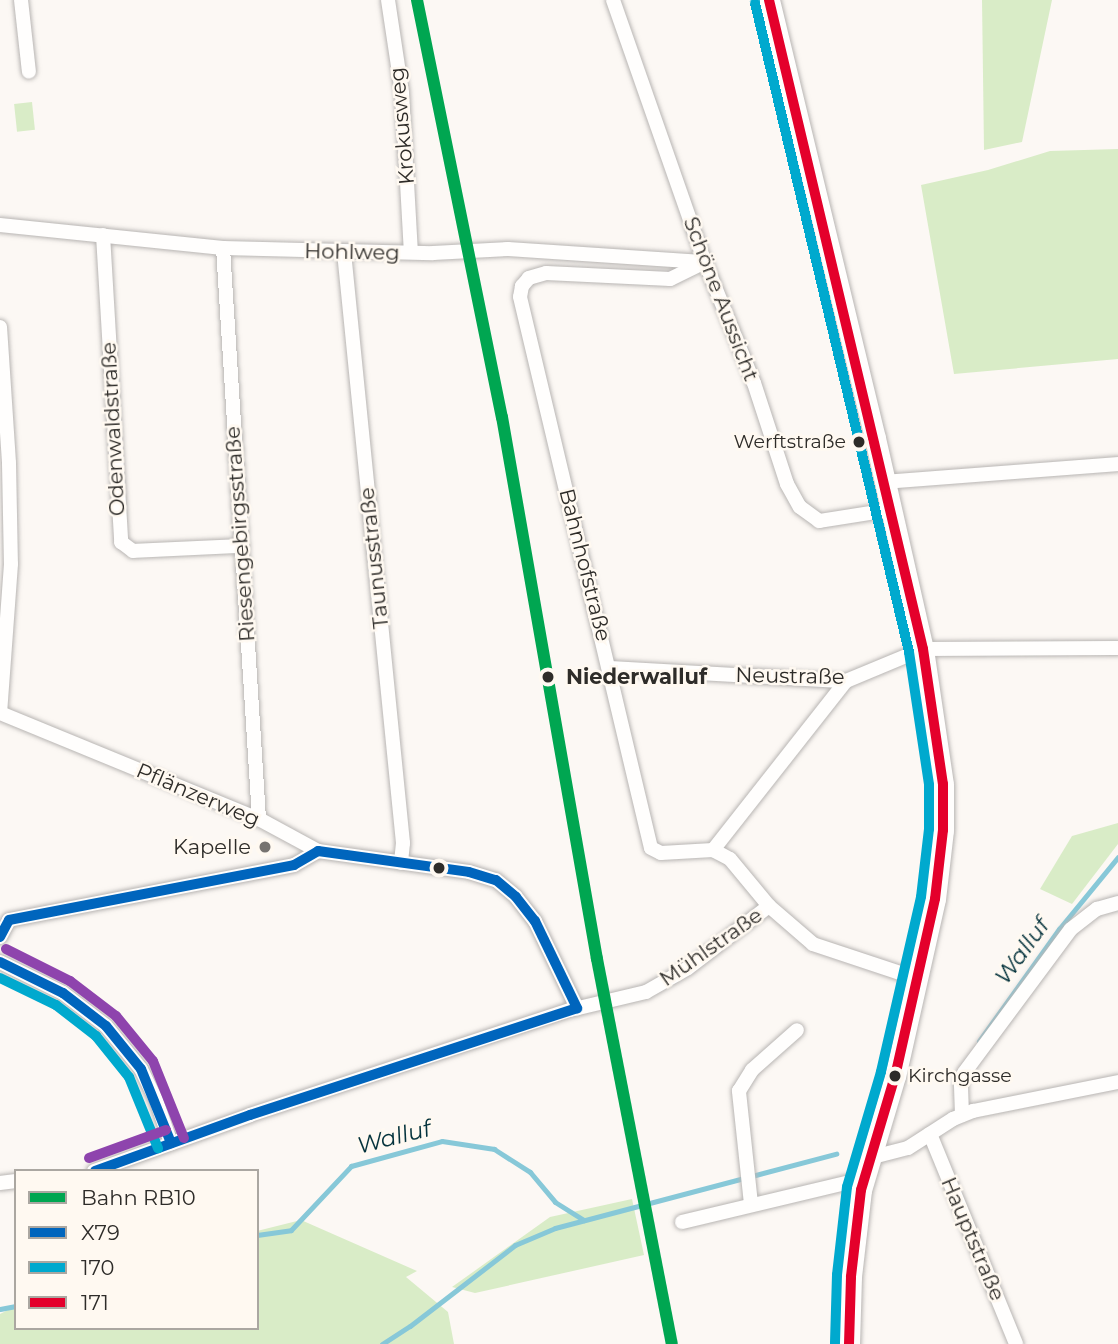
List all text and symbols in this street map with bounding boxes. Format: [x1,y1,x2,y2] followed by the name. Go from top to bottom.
[384,66,420,186] street label: Krokusweg
[678,213,764,385] street label: Schöne Aussicht
[304,239,400,265] street label: Hohlweg
[96,341,130,517] street label: Odenwaldstraße
[220,425,260,643] street label: Riesengebirgsstraße
[733,431,846,453] place label: Werftstraße
[852,435,866,449] marker: Werftstraße
[354,486,394,630] street label: Taunusstraße
[554,486,616,644] street label: Bahnhofstraße
[735,662,845,690] street label: Neustraße
[566,664,707,690] place label: Niederwalluf
[536,665,560,689] marker: Niederwalluf
[132,758,264,832] street label: Pflänzerweg
[173,834,251,860] place label: Kapelle
[257,839,273,855] marker: Kapelle
[432,861,446,875] unlabelled marker
[655,902,767,992] street label: Mühlstraße
[989,913,1055,989] water label: Walluf
[908,1065,1012,1087] place label: Kirchgasse
[888,1069,902,1083] marker: Kirchgasse
[354,1115,434,1159] water label: Walluf
[14,1169,259,1330] legend
[936,1173,1010,1305] street label: Hauptstraße
[81,1185,196,1210] text: Bahn RB10
[81,1220,120,1245] text: X79
[81,1255,114,1280] text: 170
[81,1290,109,1315] text: 171

